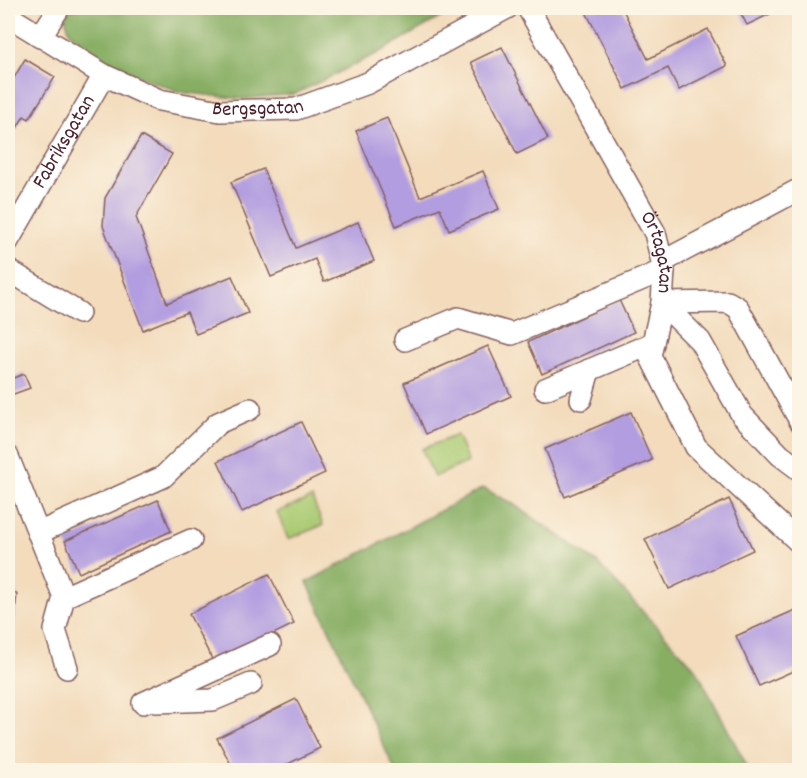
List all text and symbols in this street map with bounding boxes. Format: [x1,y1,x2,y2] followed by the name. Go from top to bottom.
[26,90,104,195] street label: Fabriksgatan
[210,92,308,126] street label: Bergsgatan
[631,206,679,294] street label: Örtagatan

